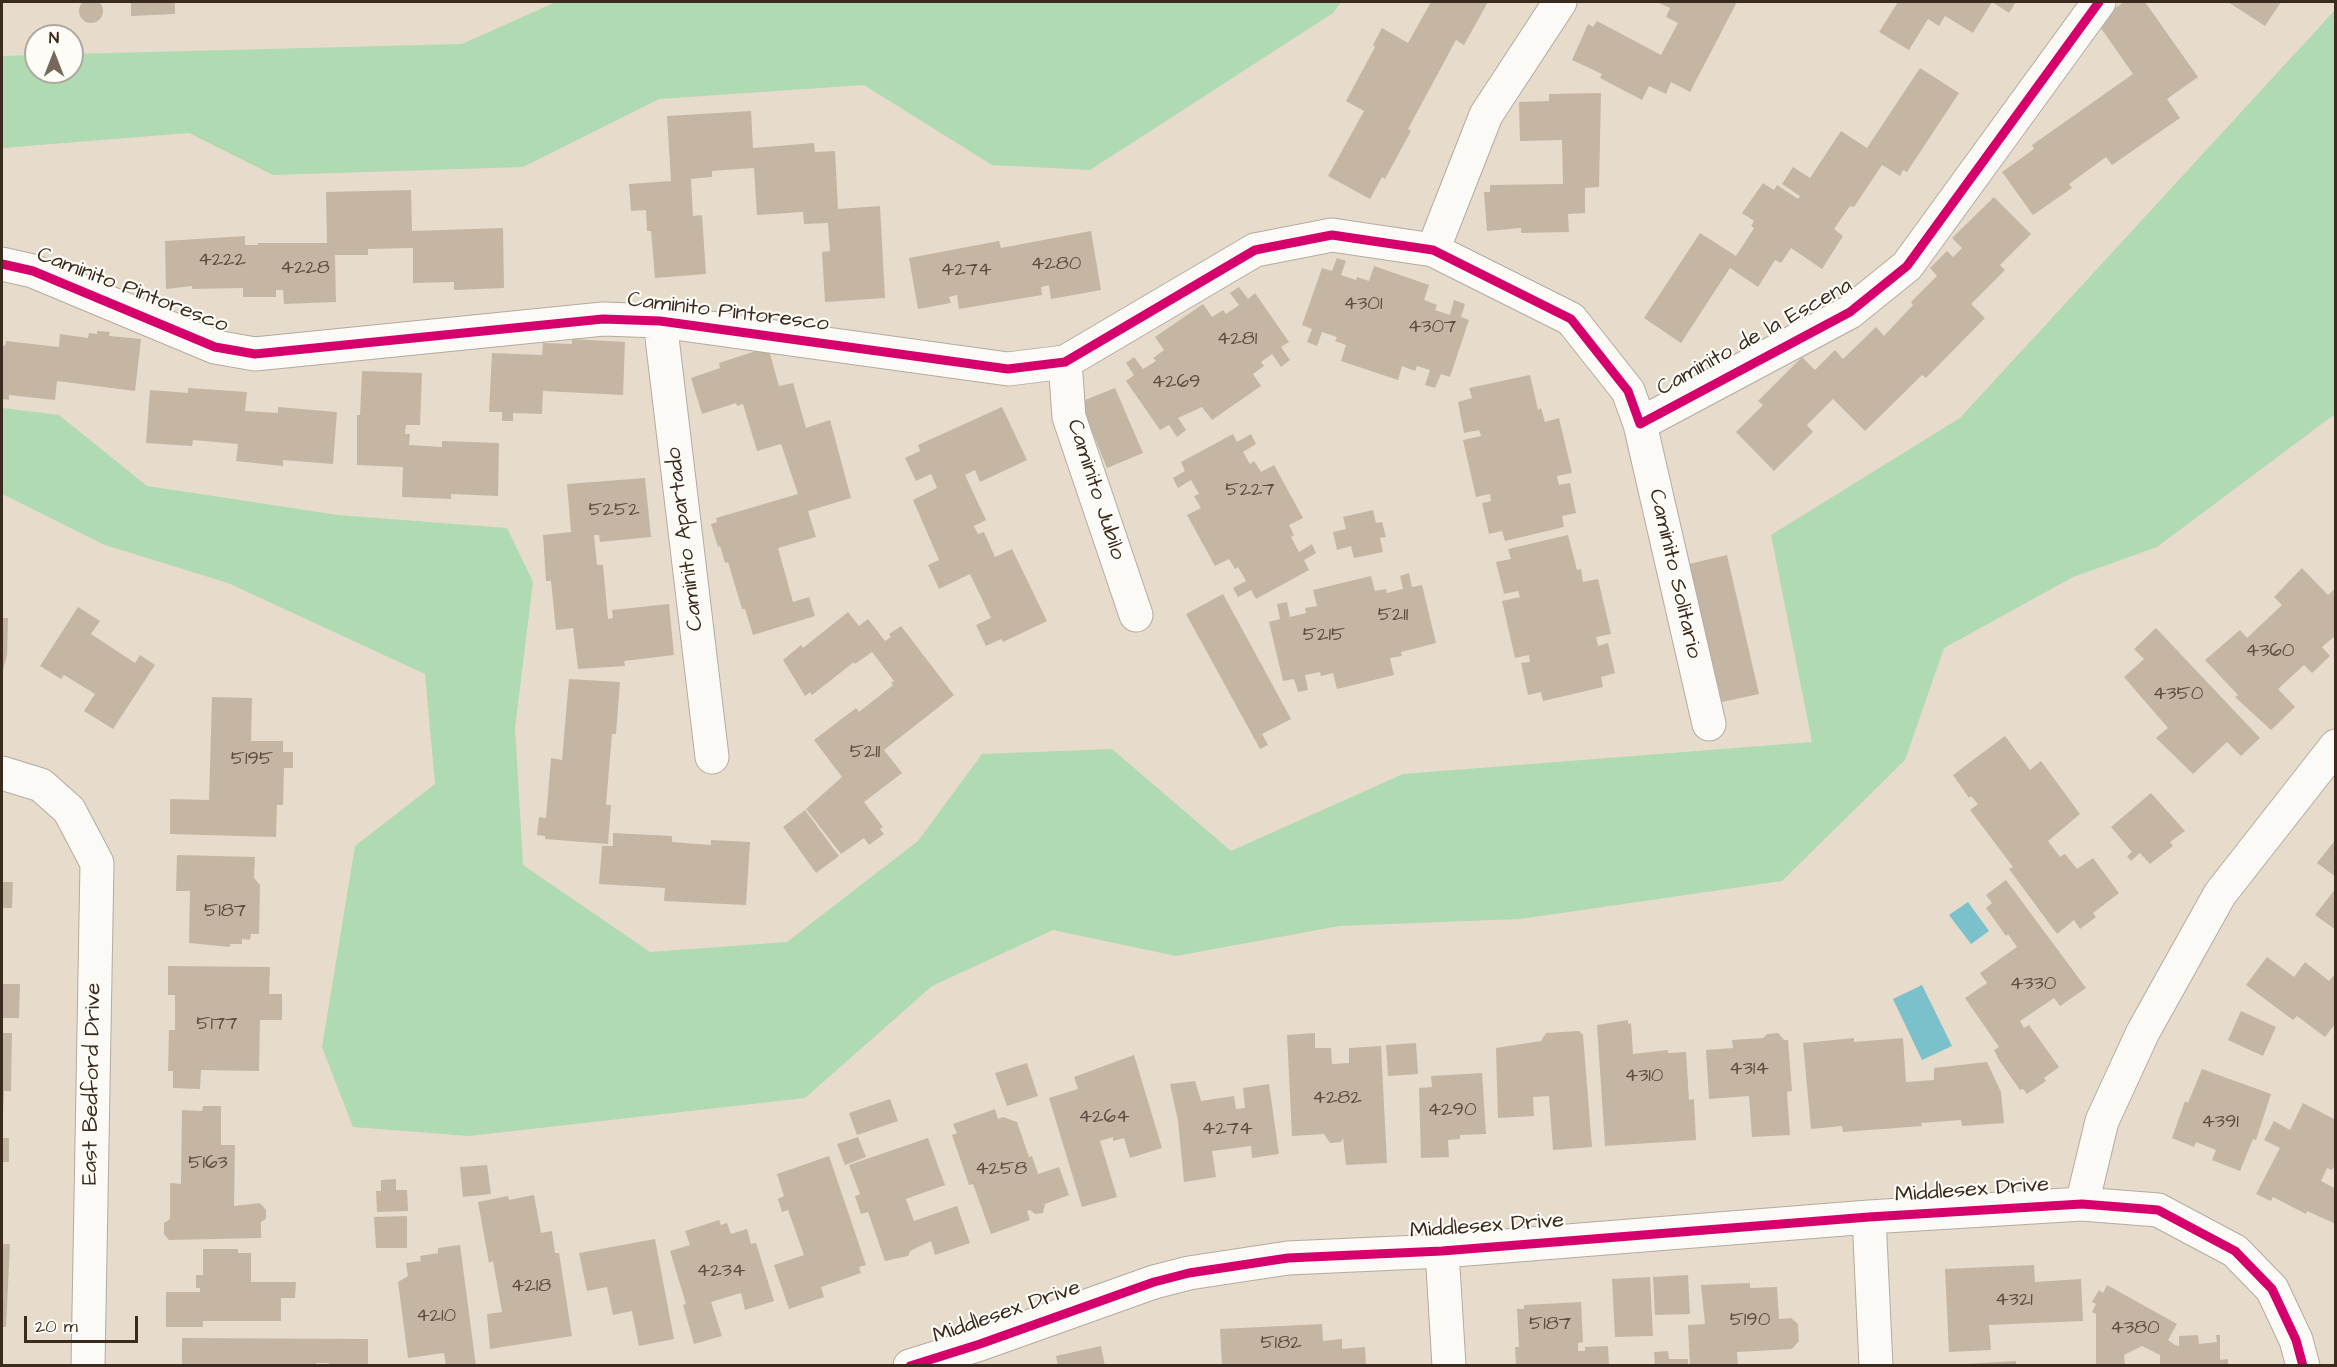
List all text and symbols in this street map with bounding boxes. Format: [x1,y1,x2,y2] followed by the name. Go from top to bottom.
[24,24,84,84] north arrow
[49,27,59,49] text: N
[33,242,231,340] street label: Caminito Pintoresco
[198,249,246,273] house number: 4222
[1031,253,1081,277] house number: 4280
[280,257,330,281] house number: 4228
[941,259,991,283] house number: 4274
[1653,273,1857,403] street label: Caminito de la Escena
[626,288,830,338] street label: Caminito Pintoresco
[1344,293,1382,317] house number: 4301
[1408,316,1456,340] house number: 4307
[1217,328,1257,352] house number: 4281
[1152,371,1200,395] house number: 4269
[1060,417,1130,563] street label: Caminito Jubilo
[662,446,710,632] street label: Caminito Apartado
[1225,479,1275,503] house number: 5227
[1642,487,1706,661] street label: Caminito Solitario
[588,499,640,523] house number: 5252
[1378,604,1408,628] house number: 5211
[1303,624,1345,648] house number: 5215
[2246,640,2294,664] house number: 4360
[2153,683,2203,707] house number: 4350
[850,741,880,765] house number: 5211
[231,748,273,772] house number: 5195
[204,900,246,924] house number: 5187
[2010,973,2056,997] house number: 4330
[78,983,108,1185] street label: East Bedford Drive
[196,1013,238,1037] house number: 5177
[1729,1058,1769,1082] house number: 4314
[1625,1065,1663,1089] house number: 4310
[1312,1087,1362,1111] house number: 4282
[1427,1099,1477,1123] house number: 4290
[1078,1106,1130,1130] house number: 4264
[2201,1111,2239,1135] house number: 4391
[1202,1118,1252,1142] house number: 4274
[188,1152,228,1176] house number: 5163
[975,1158,1027,1182] house number: 4258
[1894,1172,2050,1210] street label: Middlesex Drive
[1409,1208,1565,1246] street label: Middlesex Drive
[697,1260,745,1284] house number: 4234
[511,1275,551,1299] house number: 4218
[930,1275,1084,1351] street label: Middlesex Drive
[1995,1289,2033,1313] house number: 4321
[27,1304,141,1342] scale bar
[416,1305,456,1329] house number: 4210
[1730,1309,1770,1333] house number: 5190
[1529,1313,1571,1337] house number: 5187
[35,1314,78,1339] text: 20 m
[2110,1317,2160,1341] house number: 4380
[1260,1332,1302,1356] house number: 5182

